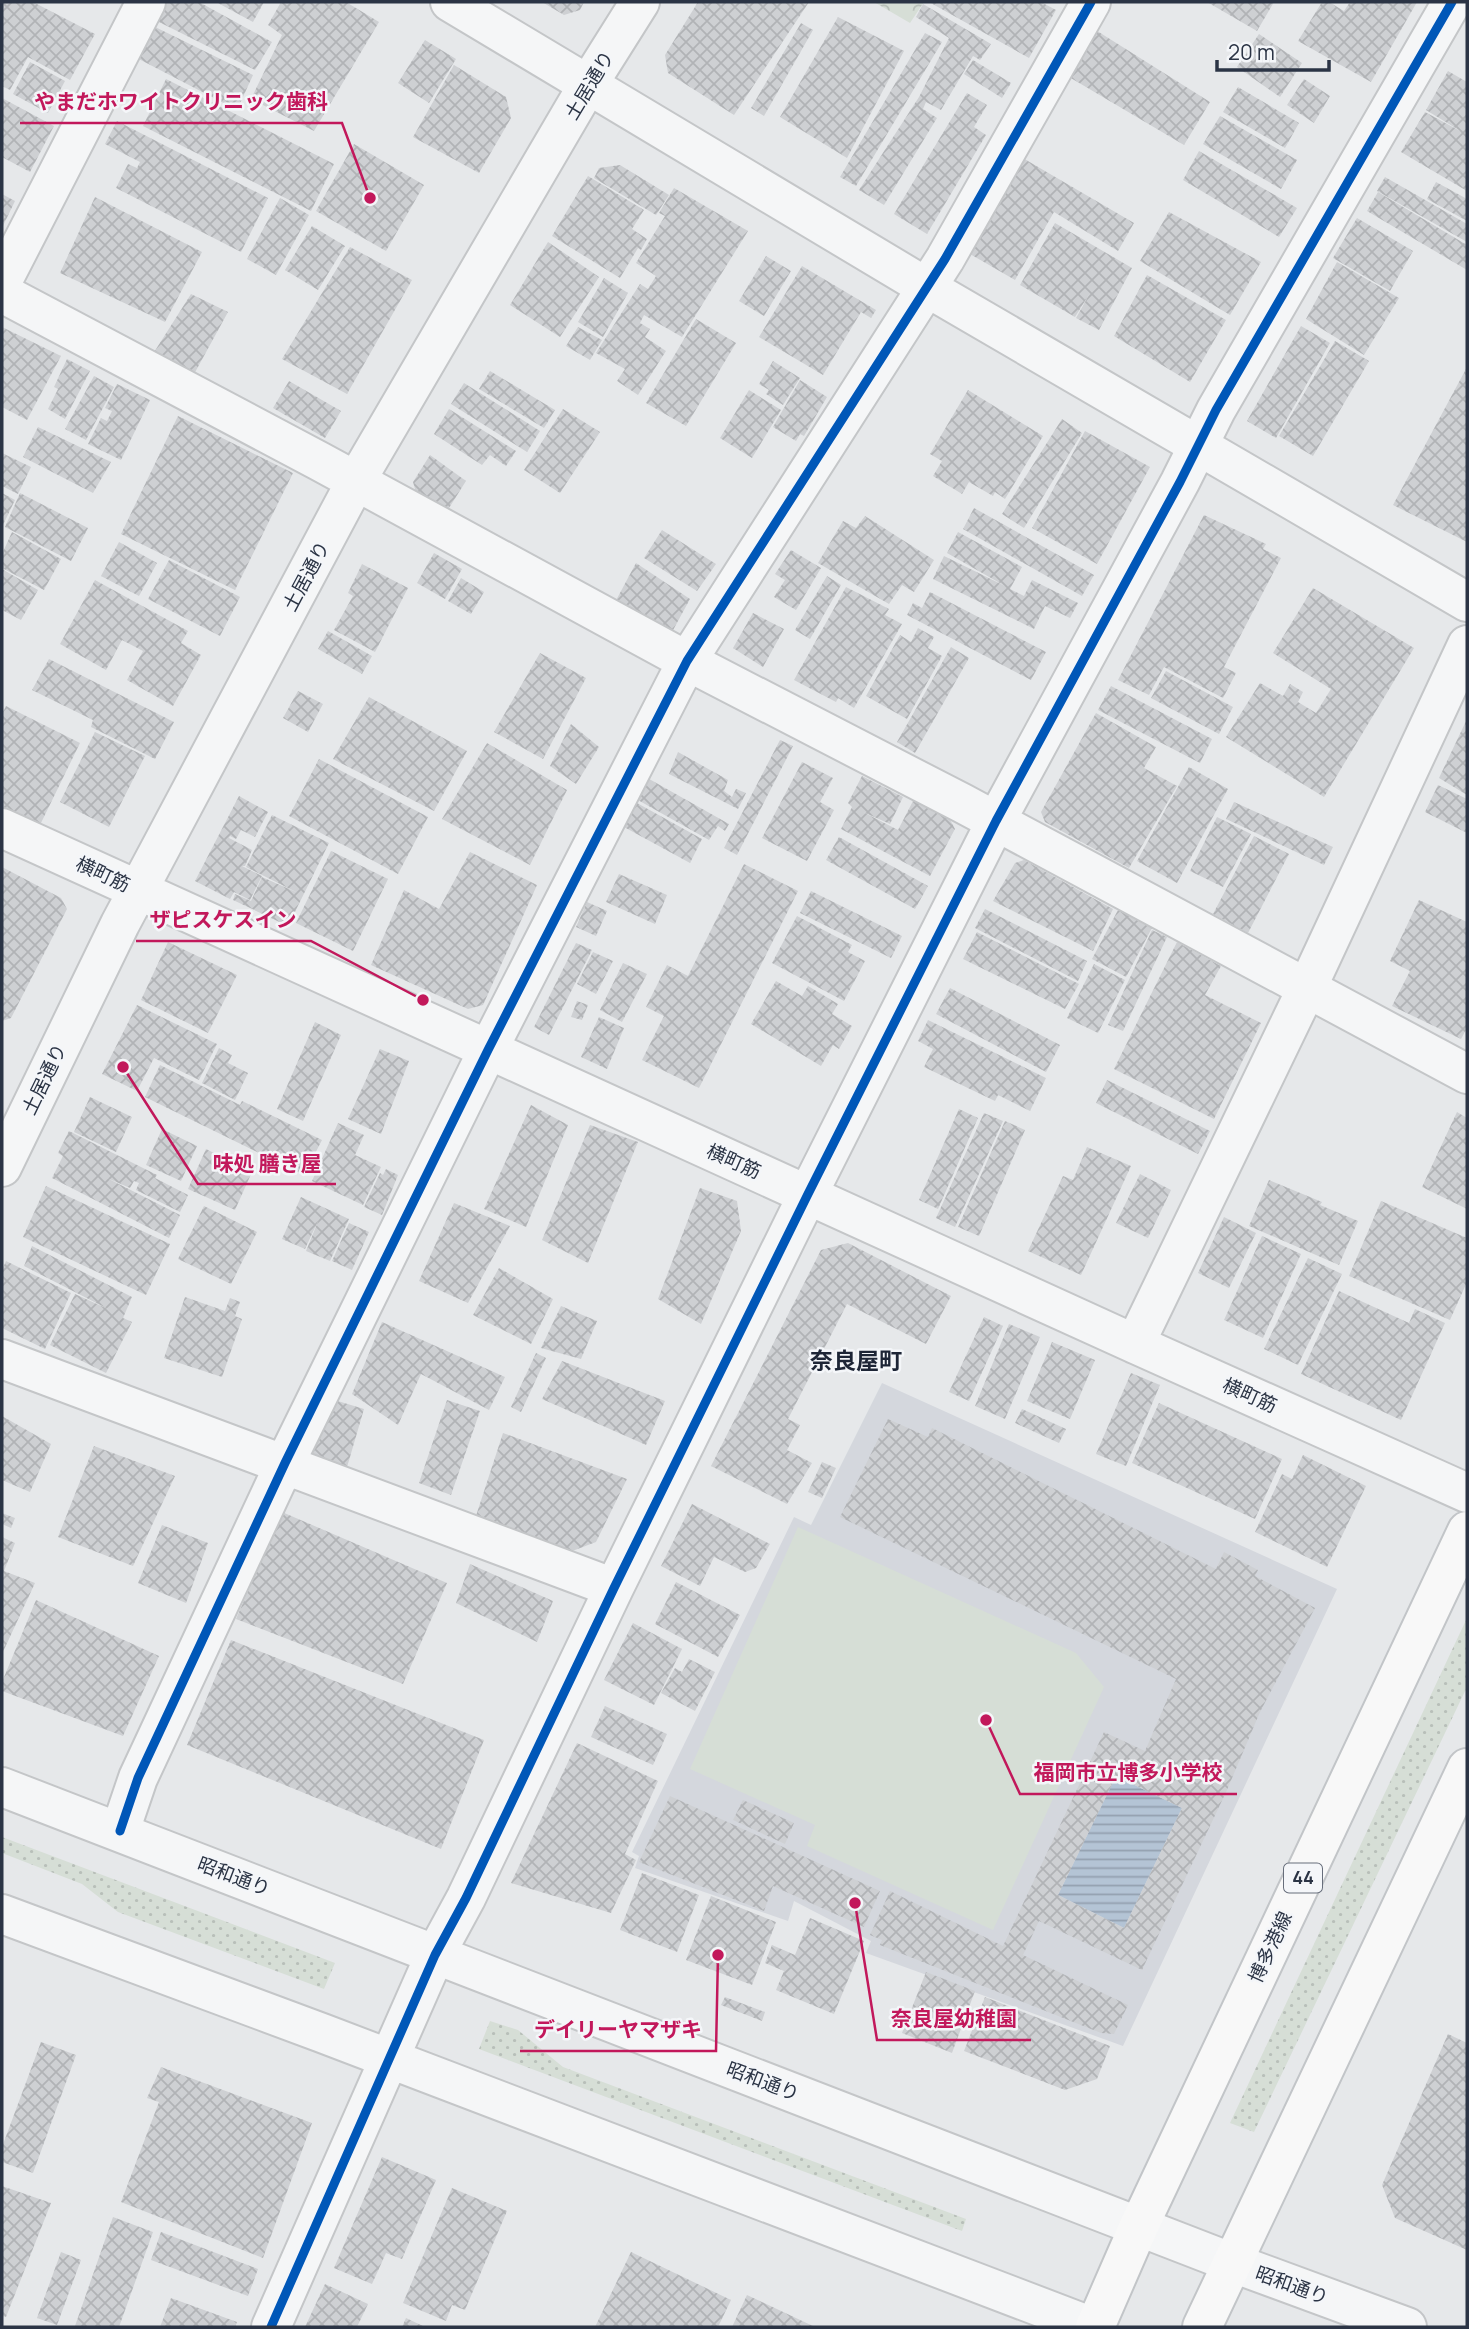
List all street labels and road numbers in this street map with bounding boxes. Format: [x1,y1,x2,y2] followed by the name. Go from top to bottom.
[558,46,620,124] street label: 土居通り
[277,536,335,616] street label: 土居通り
[72,850,134,898] street label: 横町筋
[16,1039,72,1119] street label: 土居通り
[703,1138,765,1184] street label: 横町筋
[1219,1372,1281,1418] street label: 横町筋
[194,1850,274,1902] street label: 昭和通り
[1284,1864,1322,1892] road number: 44
[1242,1907,1298,1987] street label: 博多港線
[723,2055,803,2107] street label: 昭和通り
[1252,2260,1332,2310] street label: 昭和通り

